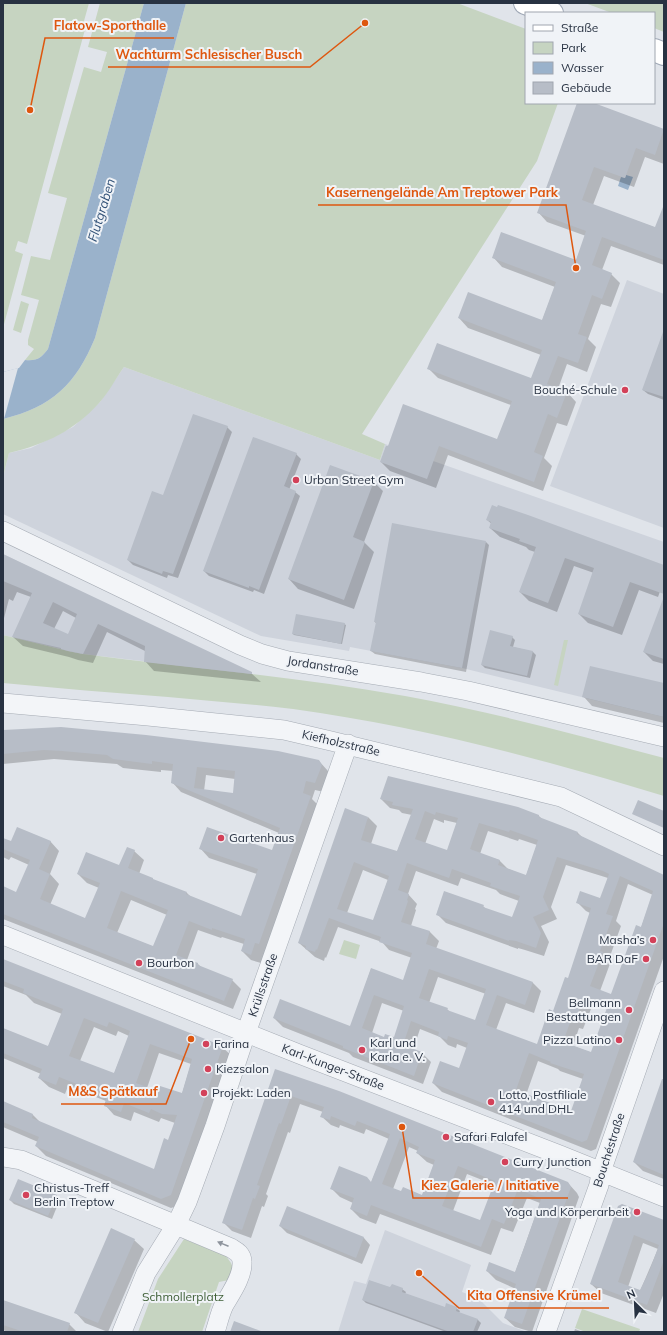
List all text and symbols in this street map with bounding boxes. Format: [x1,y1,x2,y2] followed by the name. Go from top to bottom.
[525,12,655,104] legend
[45,13,174,38] callout: Flatow-Sporthalle
[54,17,166,33] text: Flatow-Sporthalle
[561,20,598,35] text: Straße
[561,40,587,55] text: Park
[108,42,310,67] callout: Wachturm Schlesischer Busch
[116,46,302,62] text: Wachturm Schlesischer Busch
[561,60,604,75] text: Wasser
[561,80,611,95] text: Gebäude
[84,176,118,244] water label: Flutgraben
[318,180,566,205] callout: Kasernengelände Am Treptower Park
[326,184,559,200] text: Kasernengelände Am Treptower Park
[534,382,617,397] place label: Bouché-Schule
[620,385,630,395] marker: Bouché-Schule
[304,472,404,487] place label: Urban Street Gym
[291,475,301,485] marker: Urban Street Gym
[286,652,360,679] street label: Jordanstraße
[301,726,382,759] street label: Kiefholzstraße
[229,830,295,845] place label: Gartenhaus
[216,833,226,843] marker: Gartenhaus
[599,932,645,947] place label: Masha’s
[648,935,658,945] marker: Masha’s
[245,951,280,1019] street label: Krüllsstraße
[587,951,638,966] place label: BAR DaF
[641,954,651,964] marker: BAR DaF
[147,955,194,970] place label: Bourbon
[134,958,144,968] marker: Bourbon
[546,995,621,1024] place label: Bellmann Bestattungen
[624,1005,634,1015] marker: Bellmann Bestattungen
[543,1032,611,1047] place label: Pizza Latino
[370,1035,425,1064] place label: Karl und Karla e. V.
[614,1035,624,1045] marker: Pizza Latino
[214,1036,249,1051] place label: Farina
[201,1039,211,1049] marker: Farina
[280,1040,387,1093] street label: Karl-Kunger-Straße
[357,1045,367,1055] marker: Karl und Karla e. V.
[216,1061,269,1076] place label: Kiezsalon
[203,1064,213,1074] marker: Kiezsalon
[61,1079,166,1104] callout: M&S Spätkauf
[68,1083,158,1099] text: M&S Spätkauf
[212,1085,291,1100] place label: Projekt: Laden
[499,1087,587,1116] place label: Lotto, Postfiliale 414 und DHL
[199,1088,209,1098] marker: Projekt: Laden
[486,1097,496,1107] marker: Lotto, Postfiliale 414 und DHL
[589,1111,628,1189] street label: Bouchéstraße
[454,1129,527,1144] place label: Safari Falafel
[441,1132,451,1142] marker: Safari Falafel
[513,1154,591,1169] place label: Curry Junction
[500,1157,510,1167] marker: Curry Junction
[413,1173,568,1198] callout: Kiez Galerie / Initiative
[421,1177,559,1193] text: Kiez Galerie / Initiative
[34,1180,115,1209] place label: Christus-Treff Berlin Treptow
[21,1190,31,1200] marker: Christus-Treff Berlin Treptow
[504,1204,629,1219] place label: Yoga und Körperarbeit
[632,1207,642,1217] marker: Yoga und Körperarbeit
[217,1241,229,1247] one-way arrow
[459,1283,609,1308] callout: Kita Offensive Krümel
[615,1283,655,1323] north arrow
[624,1286,638,1302] text: N
[467,1287,601,1303] text: Kita Offensive Krümel
[142,1289,224,1304] park label: Schmollerplatz

